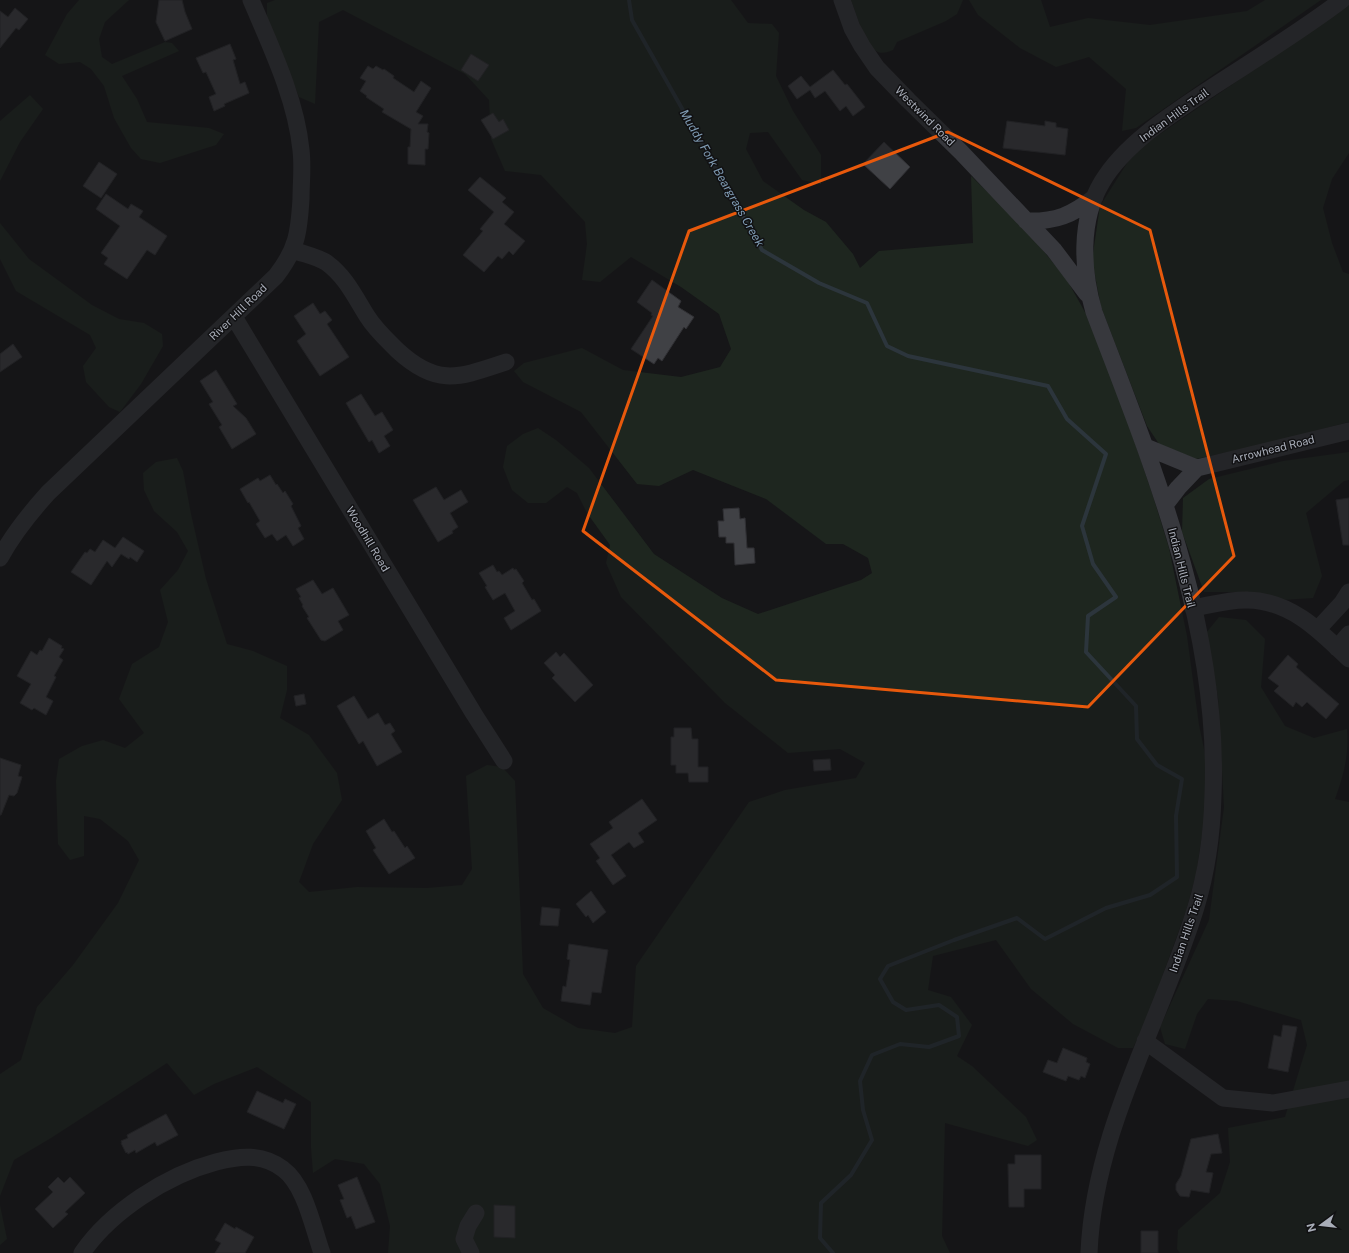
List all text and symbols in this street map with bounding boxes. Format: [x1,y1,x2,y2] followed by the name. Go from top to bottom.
[893,84,957,148] street label: Westwind Road
[1137,86,1211,144] street label: Indian Hills Trail
[677,107,767,250] water label: Muddy Fork Beargrass Creek
[207,282,269,342] street label: River Hill Road
[1230,433,1316,465] street label: Arrowhead Road
[344,504,392,574] street label: Woodhill Road
[1166,527,1198,609] street label: Indian Hills Trail
[1167,892,1205,974] street label: Indian Hills Trail
[1301,1205,1341,1245] north arrow
[1304,1222,1318,1233] text: N

